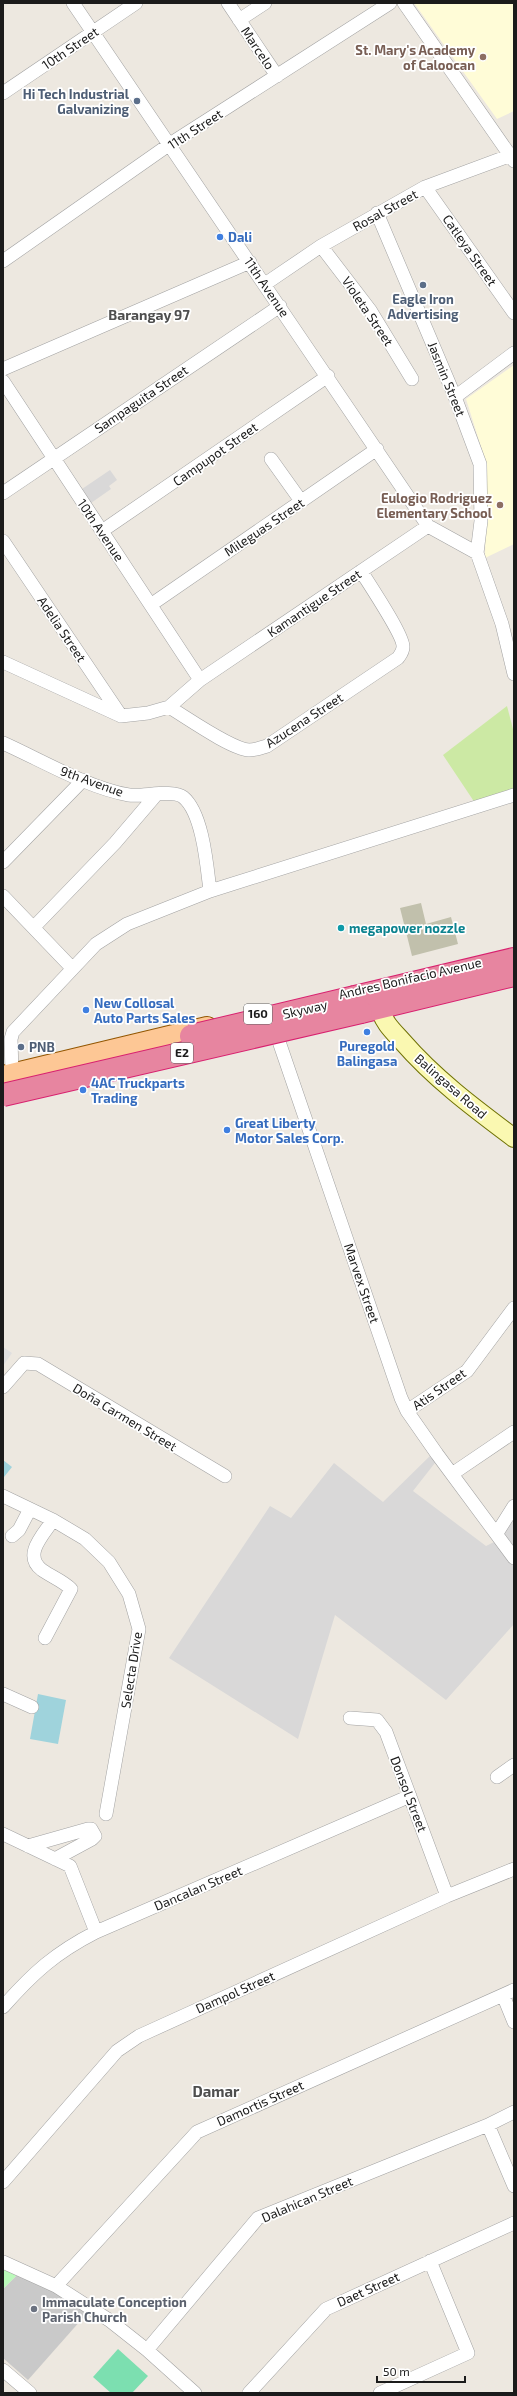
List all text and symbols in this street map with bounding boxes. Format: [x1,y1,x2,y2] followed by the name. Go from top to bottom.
[39,23,101,73] street label: 10th Street
[238,24,278,72] street label: Marcelo
[355,42,476,73] place label: St. Mary's Academy of Caloocan
[478,52,488,62] marker: St. Mary's Academy of Caloocan
[23,86,130,117] place label: Hi Tech Industrial Galvanizing
[132,96,142,106] marker: Hi Tech Industrial Galvanizing
[165,105,225,153] street label: 11th Street
[350,186,420,234] street label: Rosal Street
[440,211,500,289] street label: Catleya Street
[228,229,252,245] place label: Dali
[215,232,225,242] marker: Dali
[241,254,293,320] street label: 11th Avenue
[339,273,397,349] street label: Violeta Street
[418,280,428,290] marker: Eagle Iron Advertising
[387,291,459,322] place label: Eagle Iron Advertising
[108,306,190,323] district label: Barangay 97
[425,339,469,419] street label: Jasmin Street
[91,362,191,436] street label: Sampaguita Street
[170,419,260,489] street label: Campupot Street
[376,490,493,521] place label: Eulogio Rodriguez Elementary School
[221,494,307,560] street label: Mileguas Street
[74,496,128,564] street label: 10th Avenue
[495,500,505,510] marker: Eulogio Rodriguez Elementary School
[264,566,364,640] street label: Kamantigue Street
[34,593,90,665] street label: Adelia Street
[262,689,346,751] street label: Azucena Street
[58,762,126,800] street label: 9th Avenue
[349,920,465,936] place label: megapower nozzle
[336,923,346,933] marker: megapower nozzle
[337,954,483,1002] street label: Andres Bonifacio Avenue
[94,995,196,1026] place label: New Collosal Auto Parts Sales
[281,996,329,1022] street label: Skyway
[244,1004,272,1024] road number: 160
[81,1005,91,1015] marker: New Collosal Auto Parts Sales
[362,1027,372,1037] marker: Puregold Balingasa
[337,1038,397,1069] place label: Puregold Balingasa
[29,1039,55,1055] place label: PNB
[16,1042,26,1052] marker: PNB
[171,1043,193,1063] road number: E2
[412,1050,490,1122] street label: Balingasa Road
[91,1075,185,1106] place label: 4AC Truckparts Trading
[78,1085,88,1095] marker: 4AC Truckparts Trading
[235,1115,344,1146] place label: Great Liberty Motor Sales Corp.
[222,1125,232,1135] marker: Great Liberty Motor Sales Corp.
[341,1241,383,1325] street label: Marvex Street
[409,1365,469,1413] street label: Atis Street
[70,1380,180,1454] street label: Doña Carmen Street
[117,1631,145,1709] street label: Selecta Drive
[387,1754,431,1834] street label: Donsol Street
[151,1862,245,1914] street label: Dancalan Street
[193,1967,277,2017] street label: Dampol Street
[214,2077,306,2129] street label: Damortis Street
[193,2082,240,2100] district label: Damar
[259,2173,355,2225] street label: Dalahican Street
[334,2268,402,2310] street label: Daet Street
[42,2294,187,2325] place label: Immaculate Conception Parish Church
[29,2304,39,2314] marker: Immaculate Conception Parish Church
[377,2358,465,2384] scale bar
[383,2364,410,2378] text: 50 m

